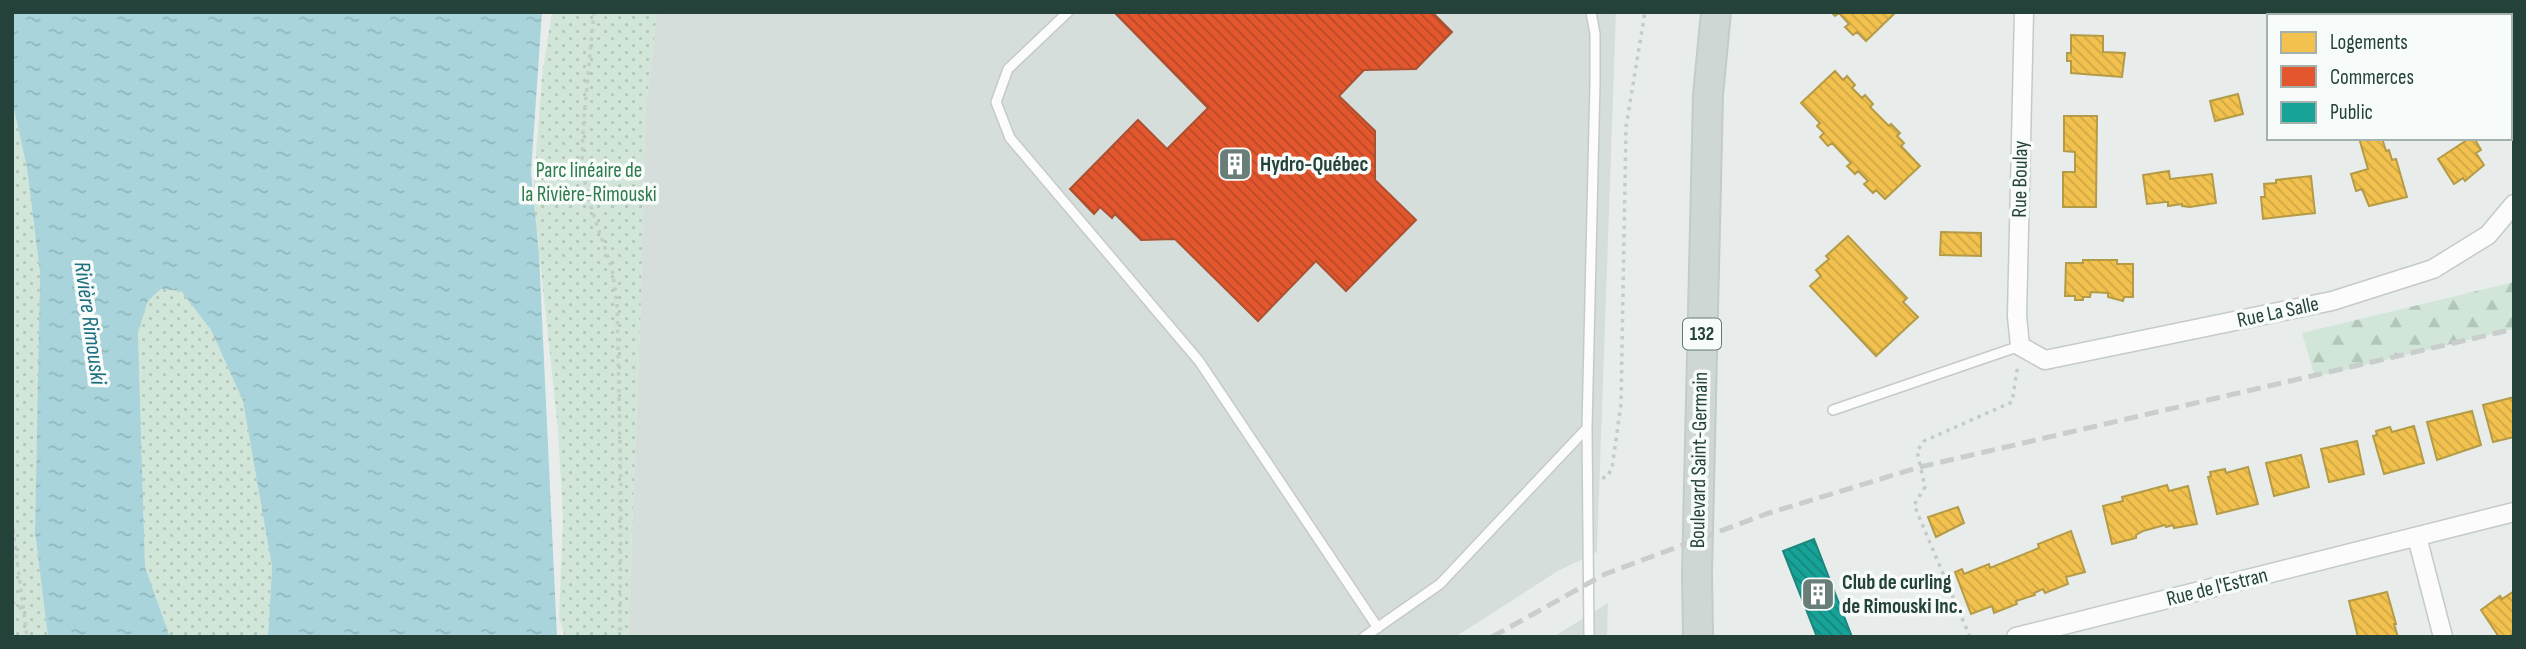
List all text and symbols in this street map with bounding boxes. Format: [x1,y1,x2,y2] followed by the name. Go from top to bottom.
[2267,14,2512,140] legend
[2330,30,2408,55] text: Logements
[2330,65,2414,90] text: Commerces
[2330,100,2373,125] text: Public
[2007,140,2033,218] street label: Rue Boulay
[1216,145,1254,183] building icon: Hydro-Québec
[1260,152,1369,177] place label: Hydro-Québec
[521,158,657,207] park label: Parc linéaire de la Rivière-Rimouski
[68,260,113,387] water label: Rivière Rimouski
[2235,291,2321,333] street label: Rue La Salle
[1683,318,1721,350] road number: 132
[1685,372,1713,548] street label: Boulevard Saint-Germain
[2164,562,2270,612] street label: Rue de l'Estran
[1842,570,1963,619] place label: Club de curling de Rimouski Inc.
[1799,575,1837,613] building icon: Club de curling de Rimouski Inc.

